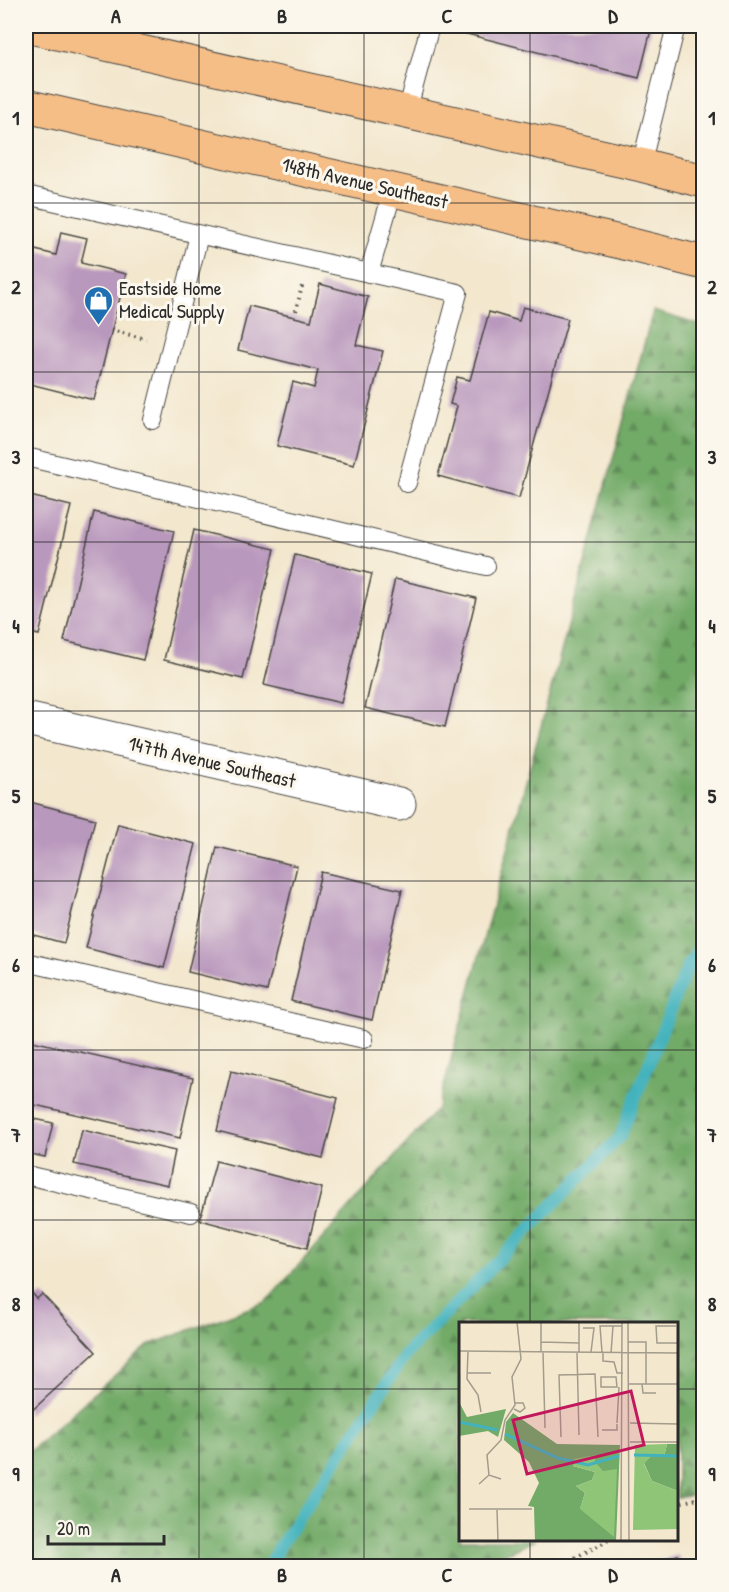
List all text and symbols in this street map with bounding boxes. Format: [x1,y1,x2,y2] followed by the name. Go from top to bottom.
[111,2,121,29] text: A
[277,2,287,29] text: B
[442,2,453,29] text: C
[608,2,618,29] text: D
[12,104,20,131] text: 1
[708,104,716,131] text: 1
[279,150,452,215] street label: 148th Avenue Southeast
[11,273,21,300] text: 2
[707,273,717,300] text: 2
[119,274,225,324] place label: Eastside Home Medical Supply
[82,284,114,326] shop icon: Eastside Home Medical Supply
[12,443,21,470] text: 3
[708,443,717,470] text: 3
[12,612,20,639] text: 4
[708,612,716,639] text: 4
[126,729,299,794] street label: 147th Avenue Southeast
[12,782,21,809] text: 5
[708,782,717,809] text: 5
[12,951,20,978] text: 6
[708,951,716,978] text: 6
[10,1121,21,1148] text: 7
[706,1121,717,1148] text: 7
[12,1290,21,1317] text: 8
[708,1290,717,1317] text: 8
[459,1322,678,1541] inset map
[12,1460,20,1487] text: 9
[708,1460,716,1487] text: 9
[48,1508,164,1546] scale bar
[57,1516,90,1541] text: 20 m
[111,1561,121,1588] text: A
[277,1561,287,1588] text: B
[442,1561,453,1588] text: C
[608,1561,618,1588] text: D

